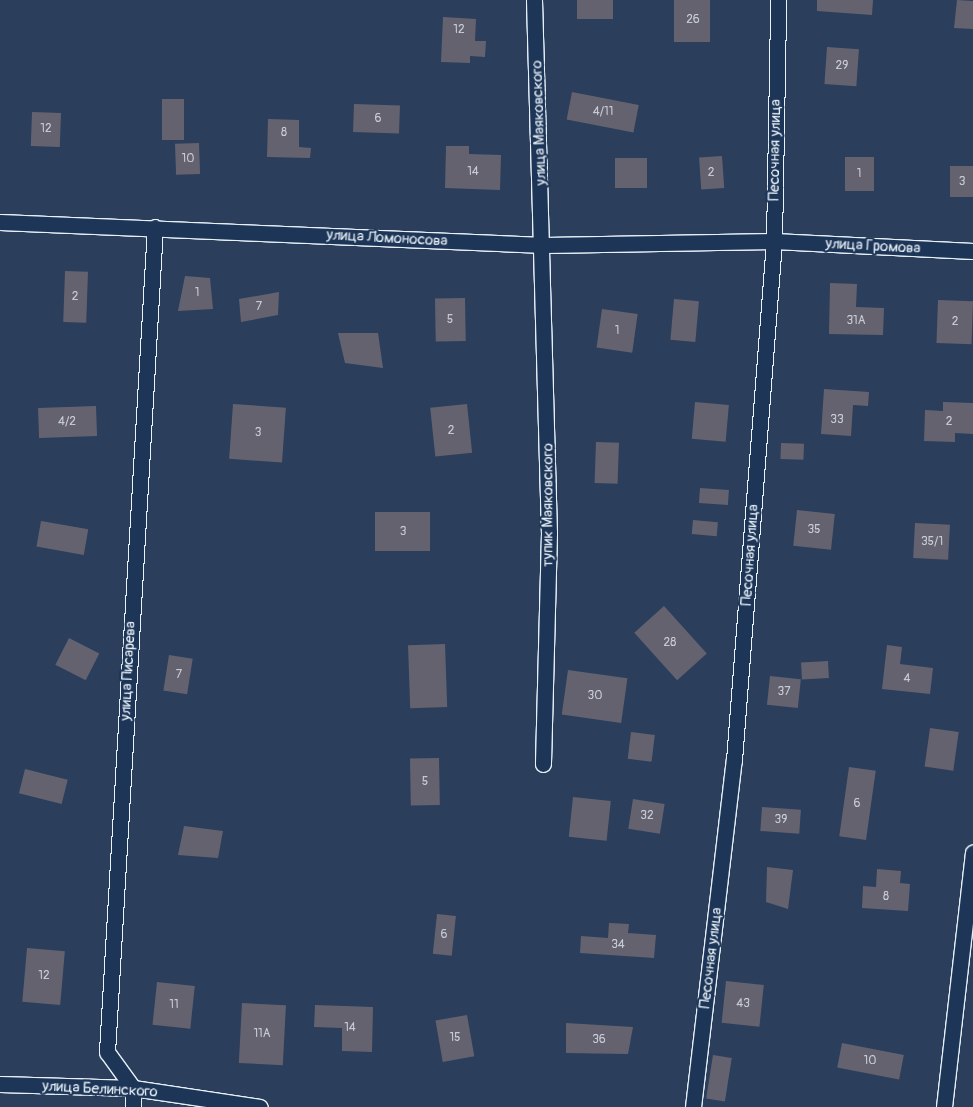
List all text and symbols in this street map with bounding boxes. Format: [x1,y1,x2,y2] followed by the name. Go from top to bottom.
[686,13,700,27] house number: 26
[453,23,465,37] house number: 12
[836,59,848,73] house number: 29
[528,60,550,186] street label: улица Маяковского
[765,99,785,201] street label: Песочная улица
[593,105,613,119] house number: 4/11
[375,112,381,126] house number: 6
[40,122,52,136] house number: 12
[281,126,287,140] house number: 8
[182,152,194,166] house number: 10
[467,165,479,179] house number: 14
[708,166,714,180] house number: 2
[857,167,861,181] house number: 1
[959,175,965,189] house number: 3
[326,226,448,250] street label: улица Ломоносова
[825,235,921,257] street label: улица Громова
[195,286,199,300] house number: 1
[72,290,78,304] house number: 2
[256,300,262,314] house number: 7
[447,313,453,327] house number: 5
[846,314,866,328] house number: 31А
[952,315,958,329] house number: 2
[615,324,619,338] house number: 1
[830,413,844,427] house number: 33
[58,415,76,429] house number: 4/2
[946,415,952,429] house number: 2
[448,424,454,438] house number: 2
[255,426,261,440] house number: 3
[539,443,557,567] street label: тупик Маяковского
[737,504,763,606] street label: Песочная улица
[807,523,821,537] house number: 35
[400,525,406,539] house number: 3
[921,535,943,549] house number: 35/1
[116,621,140,721] street label: улица Писарева
[664,636,676,650] house number: 28
[176,668,182,682] house number: 7
[904,672,910,686] house number: 4
[777,685,791,699] house number: 37
[588,689,602,703] house number: 30
[422,775,428,789] house number: 5
[854,797,860,811] house number: 6
[640,809,654,823] house number: 32
[775,813,787,827] house number: 39
[883,890,889,904] house number: 8
[696,906,726,1010] street label: Песочная улица
[441,928,447,942] house number: 6
[611,938,625,952] house number: 34
[38,969,50,983] house number: 12
[736,997,750,1011] house number: 43
[169,998,179,1012] house number: 11
[344,1021,356,1035] house number: 14
[253,1027,271,1041] house number: 11А
[449,1031,461,1045] house number: 15
[592,1033,606,1047] house number: 36
[864,1054,876,1068] house number: 10
[42,1077,158,1101] street label: улица Белинского

